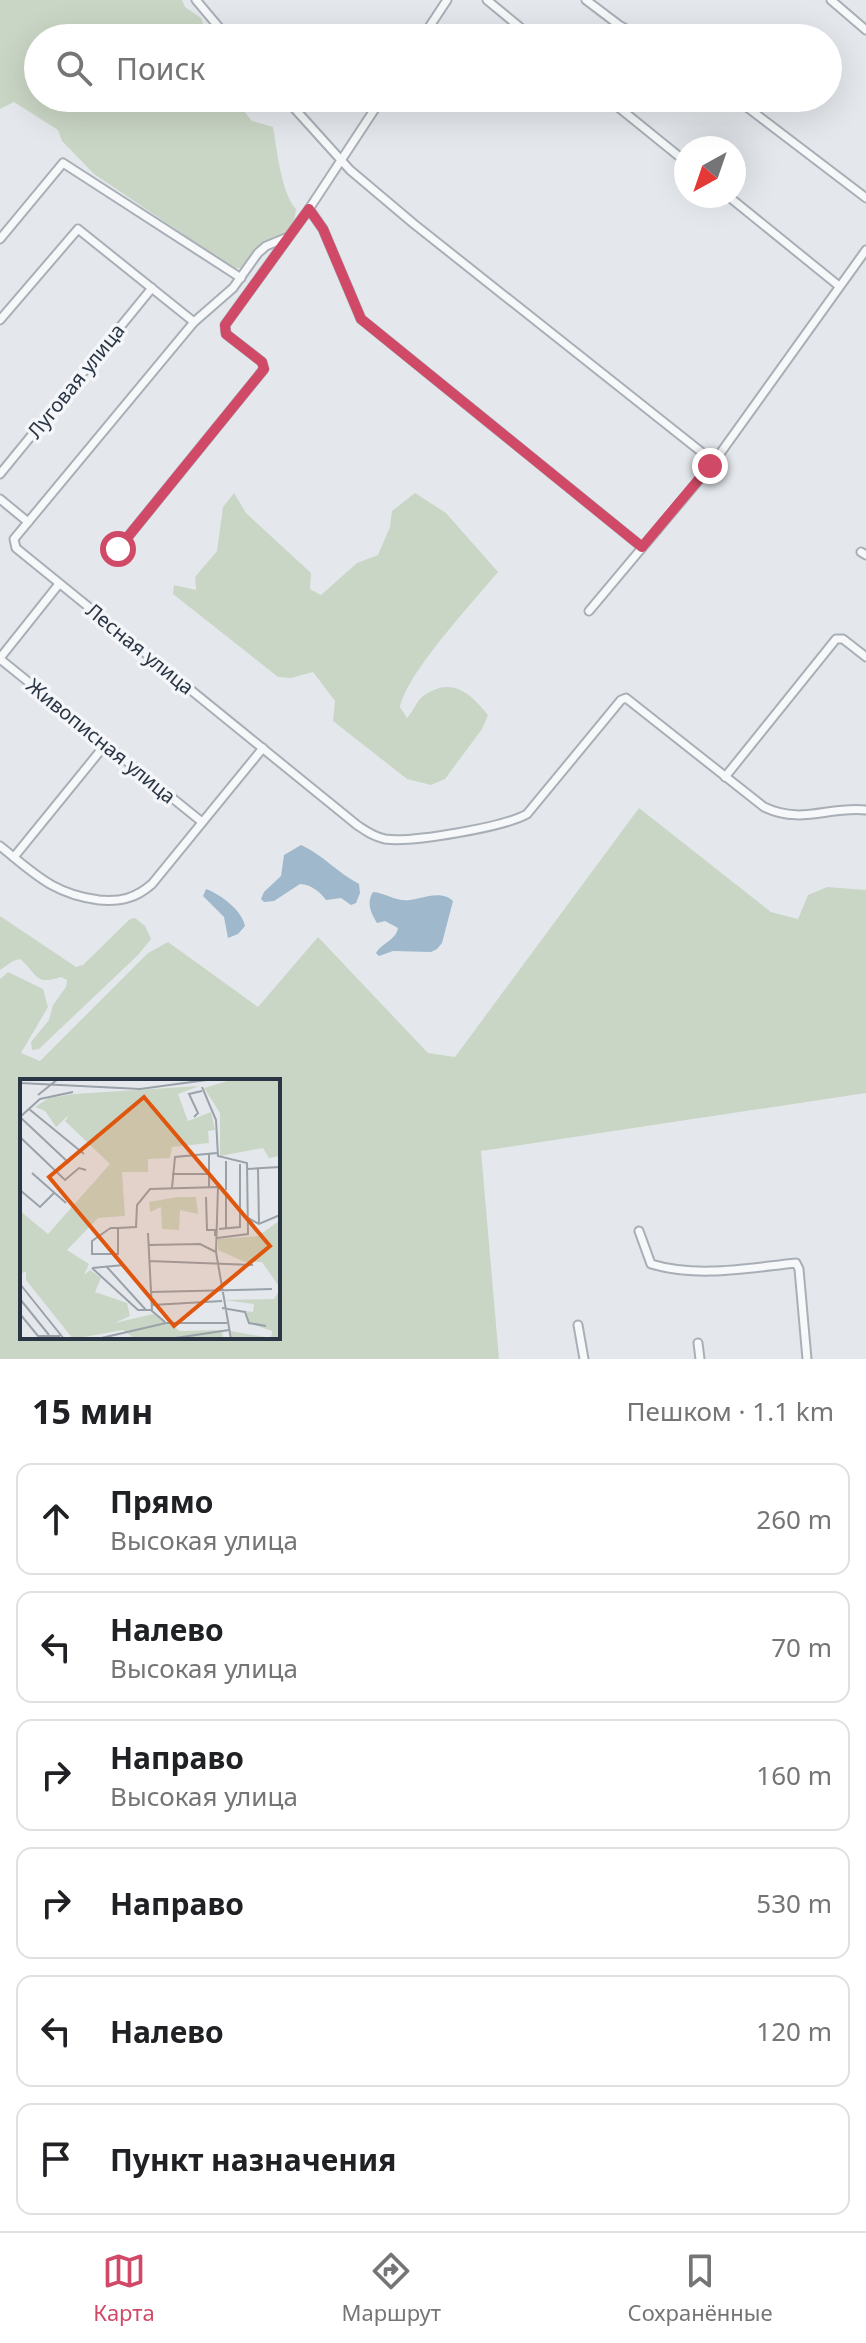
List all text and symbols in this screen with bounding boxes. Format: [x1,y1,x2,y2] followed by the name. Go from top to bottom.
[24,24,842,112] search box
[52,46,96,90] icon: search
[116,48,205,89] text: Поиск
[674,136,746,208] north arrow
[21,318,130,444] street label: Луговая улица
[692,448,728,484] route end
[100,531,136,567] route start
[81,597,200,701] street label: Лесная улица
[21,672,182,809] street label: Живописная улица
[20,1079,280,1339] inset map
[32,1388,153,1434] text: 15 мин
[627,1393,834,1429] text: Пешком · 1.1 km
[110,1481,214,1522] text: Прямо
[34,1497,78,1541] icon: ahead
[756,1501,832,1537] text: 260 m
[110,1522,298,1558] text: Высокая улица
[110,1609,224,1650] text: Налево
[34,1625,78,1669] icon: left
[771,1629,832,1665] text: 70 m
[110,1650,298,1686] text: Высокая улица
[110,1737,244,1778] text: Направо
[34,1753,78,1797] icon: right
[756,1757,832,1793] text: 160 m
[110,1778,298,1814] text: Высокая улица
[34,1881,78,1925] icon: right
[110,1883,244,1924] text: Направо
[756,1885,832,1921] text: 530 m
[34,2009,78,2053] icon: left
[110,2011,224,2052] text: Налево
[756,2013,832,2049] text: 120 m
[34,2137,78,2181] icon: arrive
[110,2139,396,2180] text: Пункт назначения
[93,2249,155,2327] tab: Карта
[341,2249,441,2327] tab: Маршрут
[628,2249,773,2327] tab: Сохранённые

